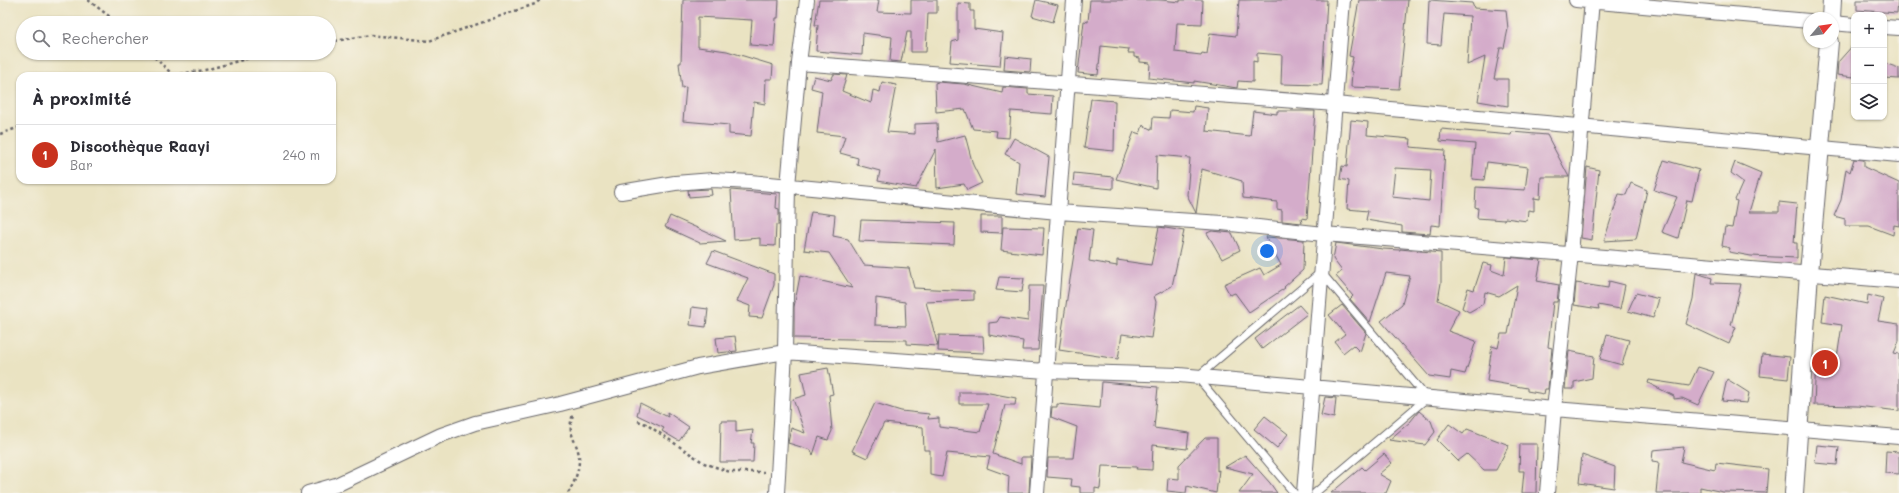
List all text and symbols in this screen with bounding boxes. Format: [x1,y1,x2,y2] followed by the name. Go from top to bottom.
[1803,12,1839,48] north arrow
[1851,12,1887,120] map controls
[1851,12,1887,48] button: +
[16,16,336,60] search box
[30,27,52,49] icon: search
[62,28,149,48] text: Rechercher
[1851,48,1887,84] button: −
[1851,84,1887,120] button: layers
[32,87,131,109] text: À proximité
[70,136,210,156] text: Discothèque Raayi
[42,146,48,163] text: 1
[283,146,320,163] text: 240 m
[70,156,93,173] text: Bar
[1257,241,1277,261] your location
[1812,348,1838,378] pin: 1

